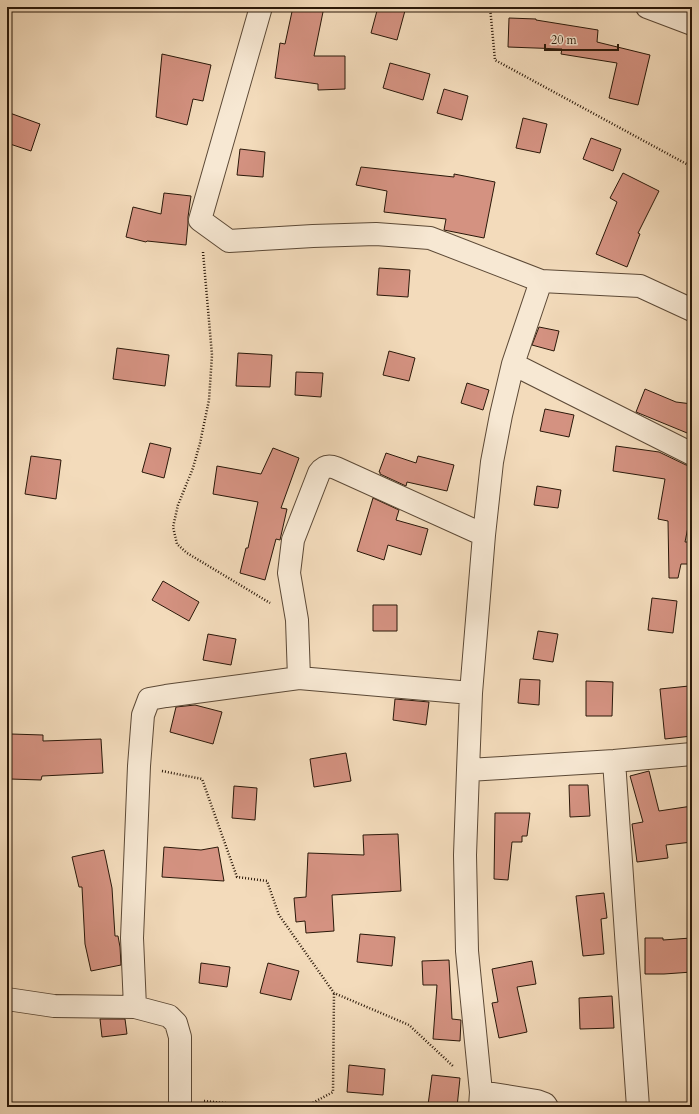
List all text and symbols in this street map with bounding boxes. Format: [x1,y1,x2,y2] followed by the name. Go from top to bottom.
[545,26,618,52] scale bar
[551,32,578,48] text: 20 m

